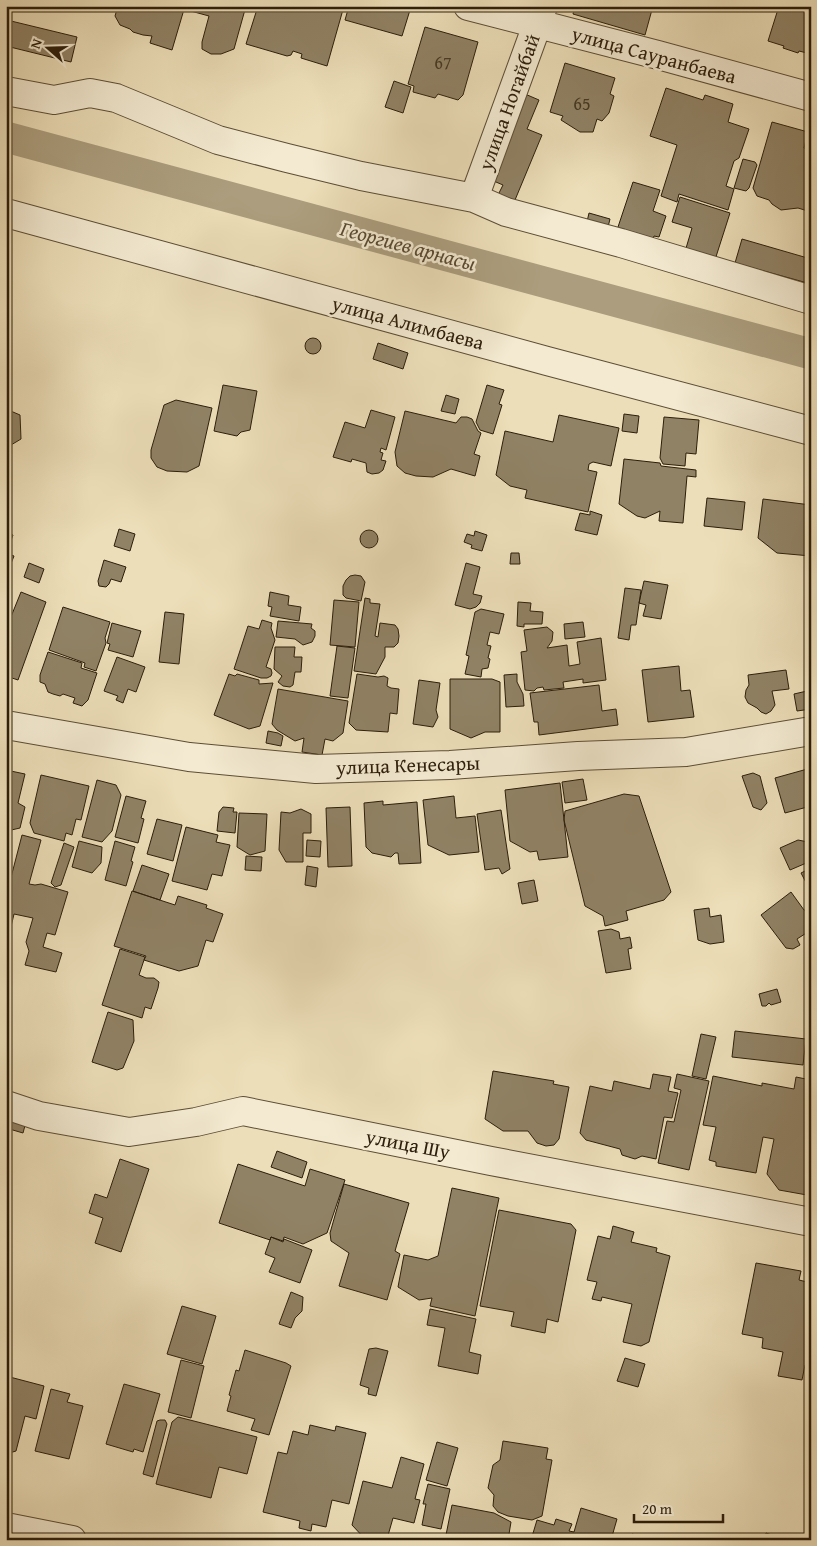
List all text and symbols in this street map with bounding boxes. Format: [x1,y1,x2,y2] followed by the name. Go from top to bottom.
[568,18,740,91] street label: улица Сауранбаева
[22,22,72,72] north arrow
[470,29,547,175] street label: улица Ногайбай
[25,35,47,51] text: N
[434,49,452,76] house number: 67
[573,90,591,117] house number: 65
[336,212,479,278] water label: Георгиев арнасы
[328,288,488,357] street label: улица Алимбаева
[334,747,481,782] street label: улица Кенесары
[362,1121,453,1166] street label: улица Шу
[634,1491,723,1523] scale bar
[642,1498,673,1519] text: 20 m

